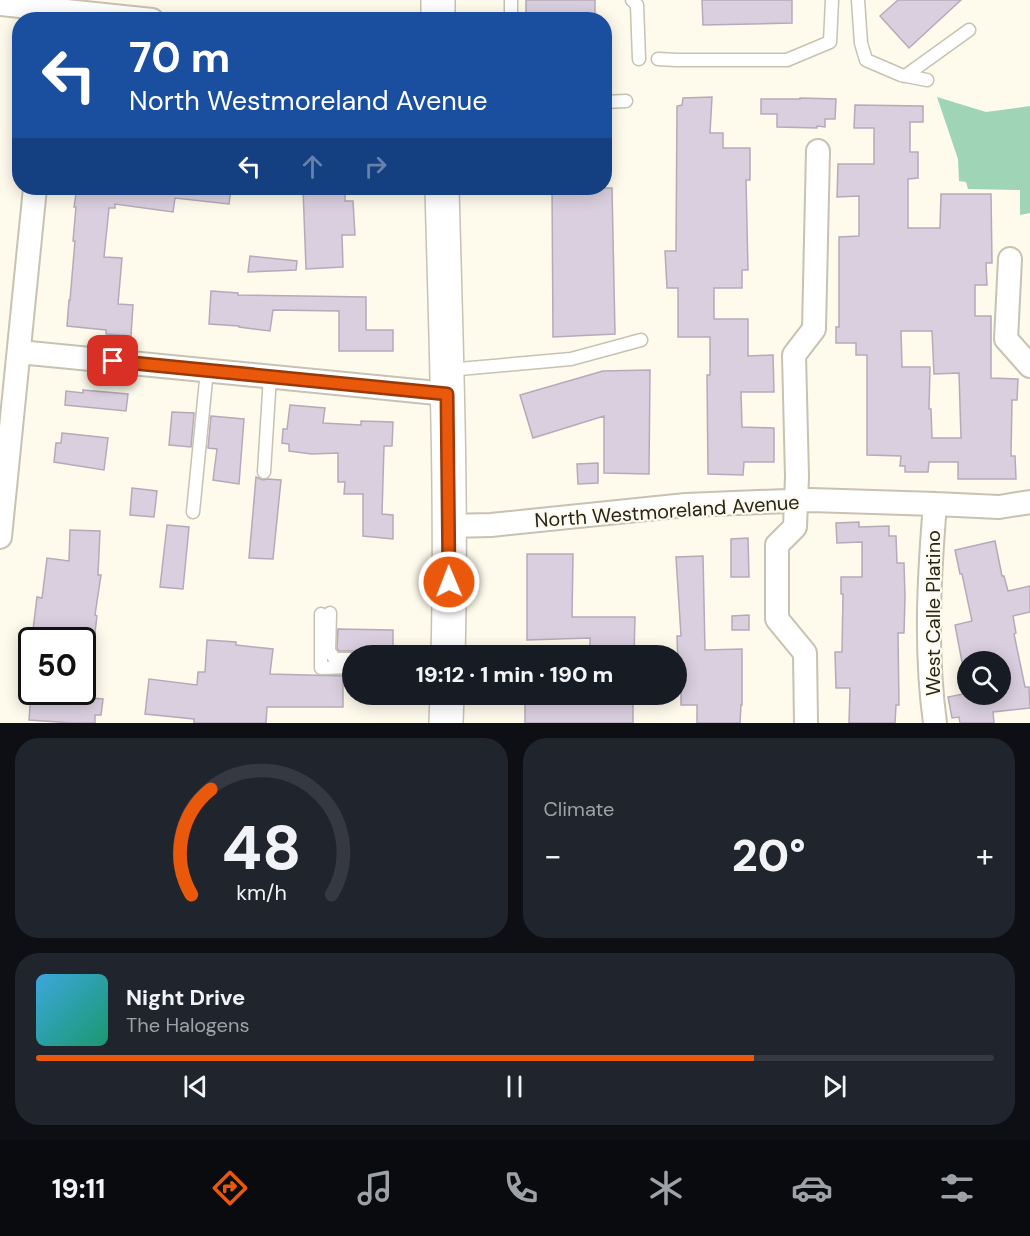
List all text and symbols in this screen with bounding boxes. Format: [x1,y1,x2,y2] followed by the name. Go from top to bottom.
[129,30,230,85] text: 70 m
[30,36,108,114] icon: left
[129,83,488,118] text: North Westmoreland Avenue
[233,150,266,183] icon: left
[296,150,329,183] icon: ahead
[359,150,392,183] icon: right
[87,335,138,386] pin
[96,344,129,377] icon: arrive
[534,489,800,533] street label: North Westmoreland Avenue
[920,530,946,696] street label: West Calle Platino
[417,550,481,614] position arrow
[18,627,96,705] speed limit sign: 50
[957,651,1011,705] map controls
[957,651,1011,705] button: search
[416,660,613,689] text: 19:12 · 1 min · 190 m
[544,796,614,822] text: Climate
[221,807,301,888] text: 48
[732,826,806,885] text: 20°
[544,834,562,877] text: −
[976,834,994,877] text: +
[236,879,287,907] text: km/h
[126,983,245,1012] text: Night Drive
[126,1012,249,1038] text: The Halogens
[179,1070,212,1103] icon: previous
[498,1070,531,1103] icon: pause
[818,1070,851,1103] icon: next
[209,1167,251,1209] icon: directions
[354,1167,396,1209] icon: music
[500,1167,542,1209] icon: phone
[645,1167,687,1209] icon: climate
[791,1167,833,1209] icon: car
[936,1167,978,1209] icon: filters
[52,1171,105,1206] text: 19:11

